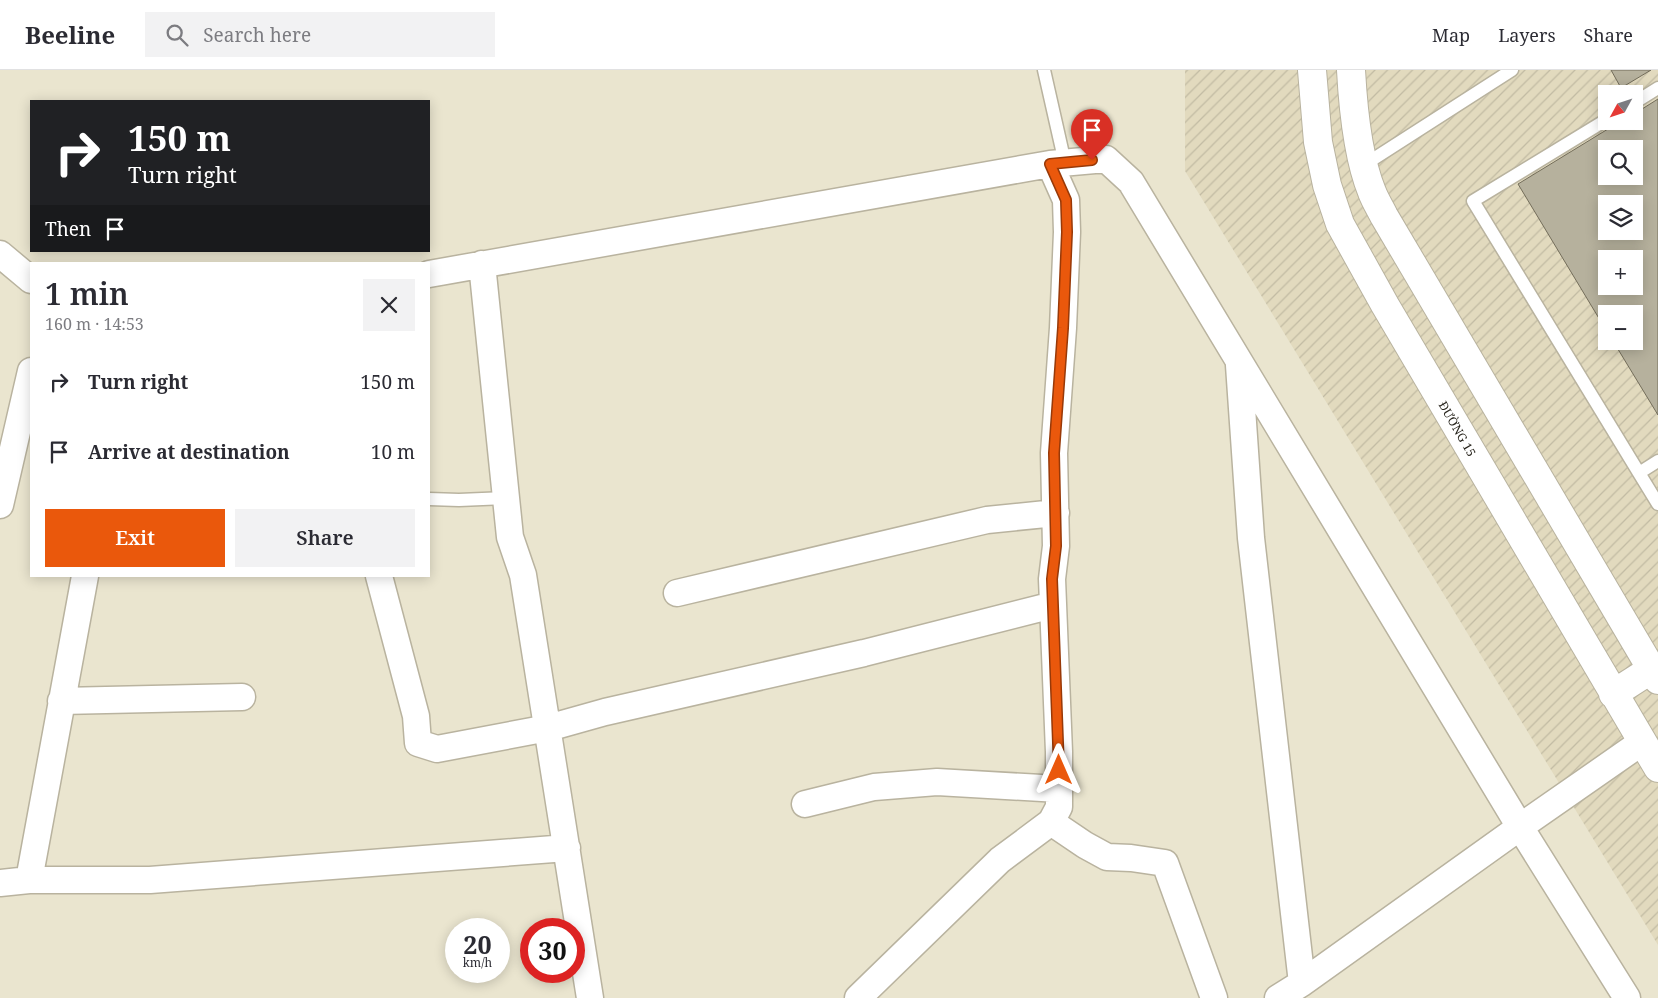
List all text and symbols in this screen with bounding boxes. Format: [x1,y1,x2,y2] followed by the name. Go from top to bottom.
[145,12,495,57] search box
[25,18,115,51] text: Beeline
[163,21,191,49] icon: search
[203,22,311,48] text: Search here
[1432,23,1470,47] text: Map
[1498,23,1556,47] text: Layers
[1584,23,1633,47] text: Share
[1598,85,1642,130] north arrow
[1598,85,1643,350] map controls
[1071,109,1113,160] pin
[128,114,231,161] text: 150 m
[1078,116,1106,144] icon: arrive
[45,120,110,185] icon: right
[1598,140,1643,185] button: search
[128,159,237,189] text: Turn right
[1598,195,1643,240] button: layers
[101,215,129,243] icon: arrive
[45,216,91,242] text: Then
[1598,250,1643,295] button: +
[45,273,129,314] text: 1 min
[363,279,415,331] button: close
[1598,305,1643,350] button: −
[45,313,144,335] text: 160 m · 14:53
[45,368,73,396] icon: right
[88,369,188,395] text: Turn right
[360,369,415,395] text: 150 m
[1435,398,1480,460] street label: ĐƯỜNG 15
[45,438,73,466] icon: arrive
[88,439,290,465] text: Arrive at destination
[371,439,415,465] text: 10 m
[45,509,225,567] button: Exit
[235,509,415,567] button: Share
[1032,743,1084,795] position arrow
[520,918,585,983] speed limit sign: 30
[463,927,492,961] text: 20
[463,954,492,971] text: km/h

